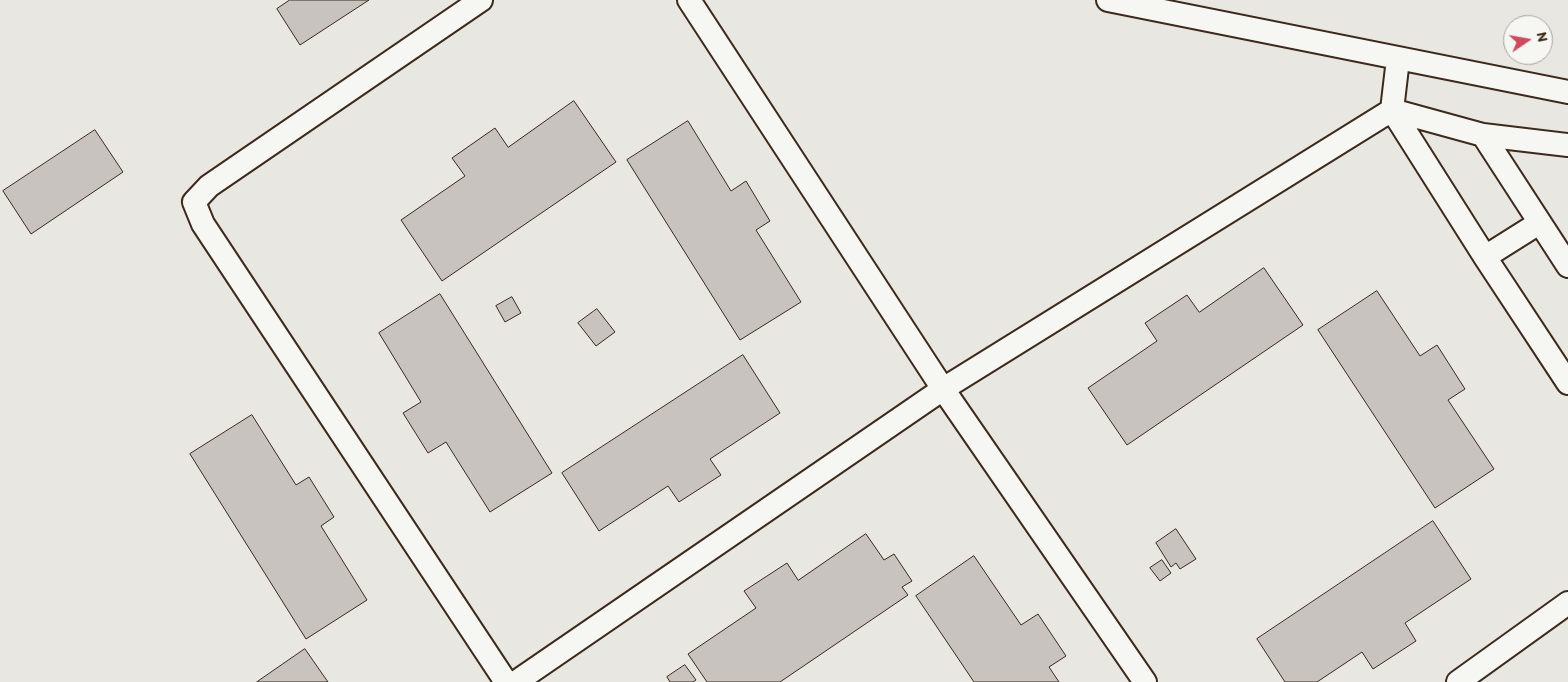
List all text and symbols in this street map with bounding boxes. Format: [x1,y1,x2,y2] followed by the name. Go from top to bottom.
[1503,15,1553,65] north arrow
[1533,31,1551,43] text: N

